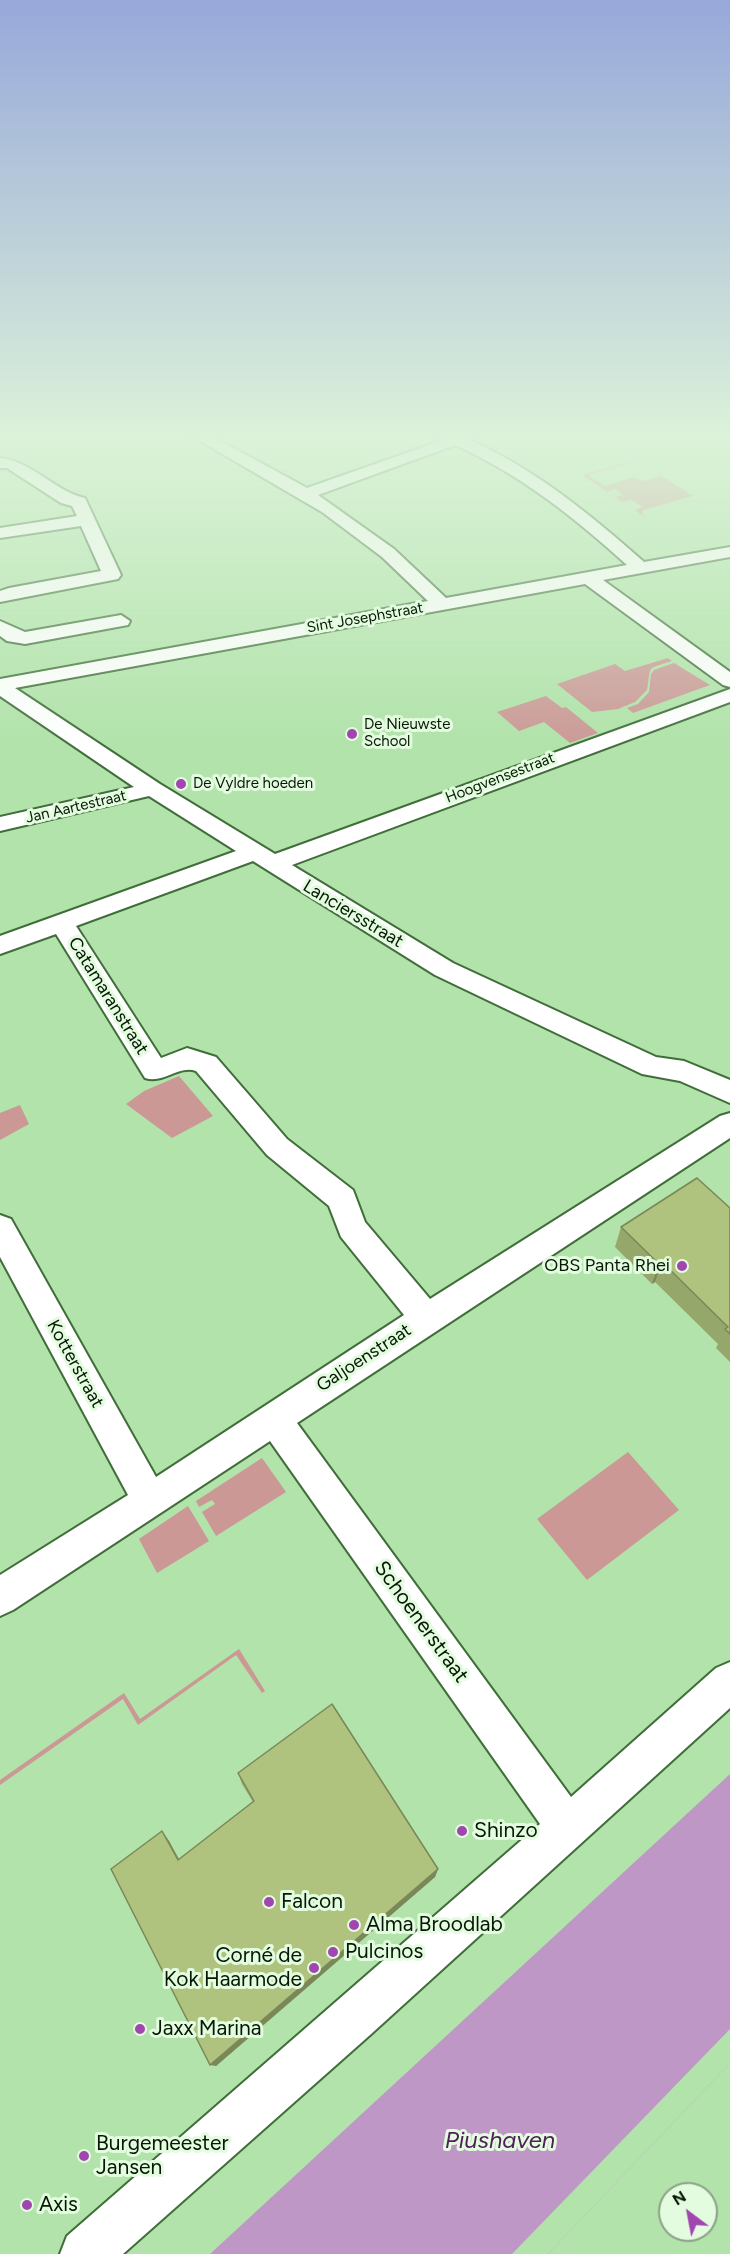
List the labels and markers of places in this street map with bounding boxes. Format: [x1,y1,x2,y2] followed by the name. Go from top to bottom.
[364,716,450,751] place label: De Nieuwste School
[345,727,359,741] marker: De Nieuwste School
[193,775,313,793] place label: De Vyldre hoeden
[174,777,188,791] marker: De Vyldre hoeden
[544,1255,670,1277] place label: OBS Panta Rhei
[675,1259,689,1273] marker: OBS Panta Rhei
[474,1818,538,1844] place label: Shinzo
[455,1824,469,1838] marker: Shinzo
[281,1889,343,1915] place label: Falcon
[262,1895,276,1909] marker: Falcon
[366,1912,503,1938] place label: Alma Broodlab
[347,1918,361,1932] marker: Alma Broodlab
[345,1939,423,1965] place label: Pulcinos
[164,1943,302,1993] place label: Corné de Kok Haarmode
[326,1945,340,1959] marker: Pulcinos
[307,1961,321,1975] marker: Corné de Kok Haarmode
[152,2016,262,2042] place label: Jaxx Marina
[133,2022,147,2036] marker: Jaxx Marina
[96,2131,228,2181] place label: Burgemeester Jansen
[77,2149,91,2163] marker: Burgemeester Jansen
[39,2192,78,2218] place label: Axis
[20,2198,34,2212] marker: Axis

